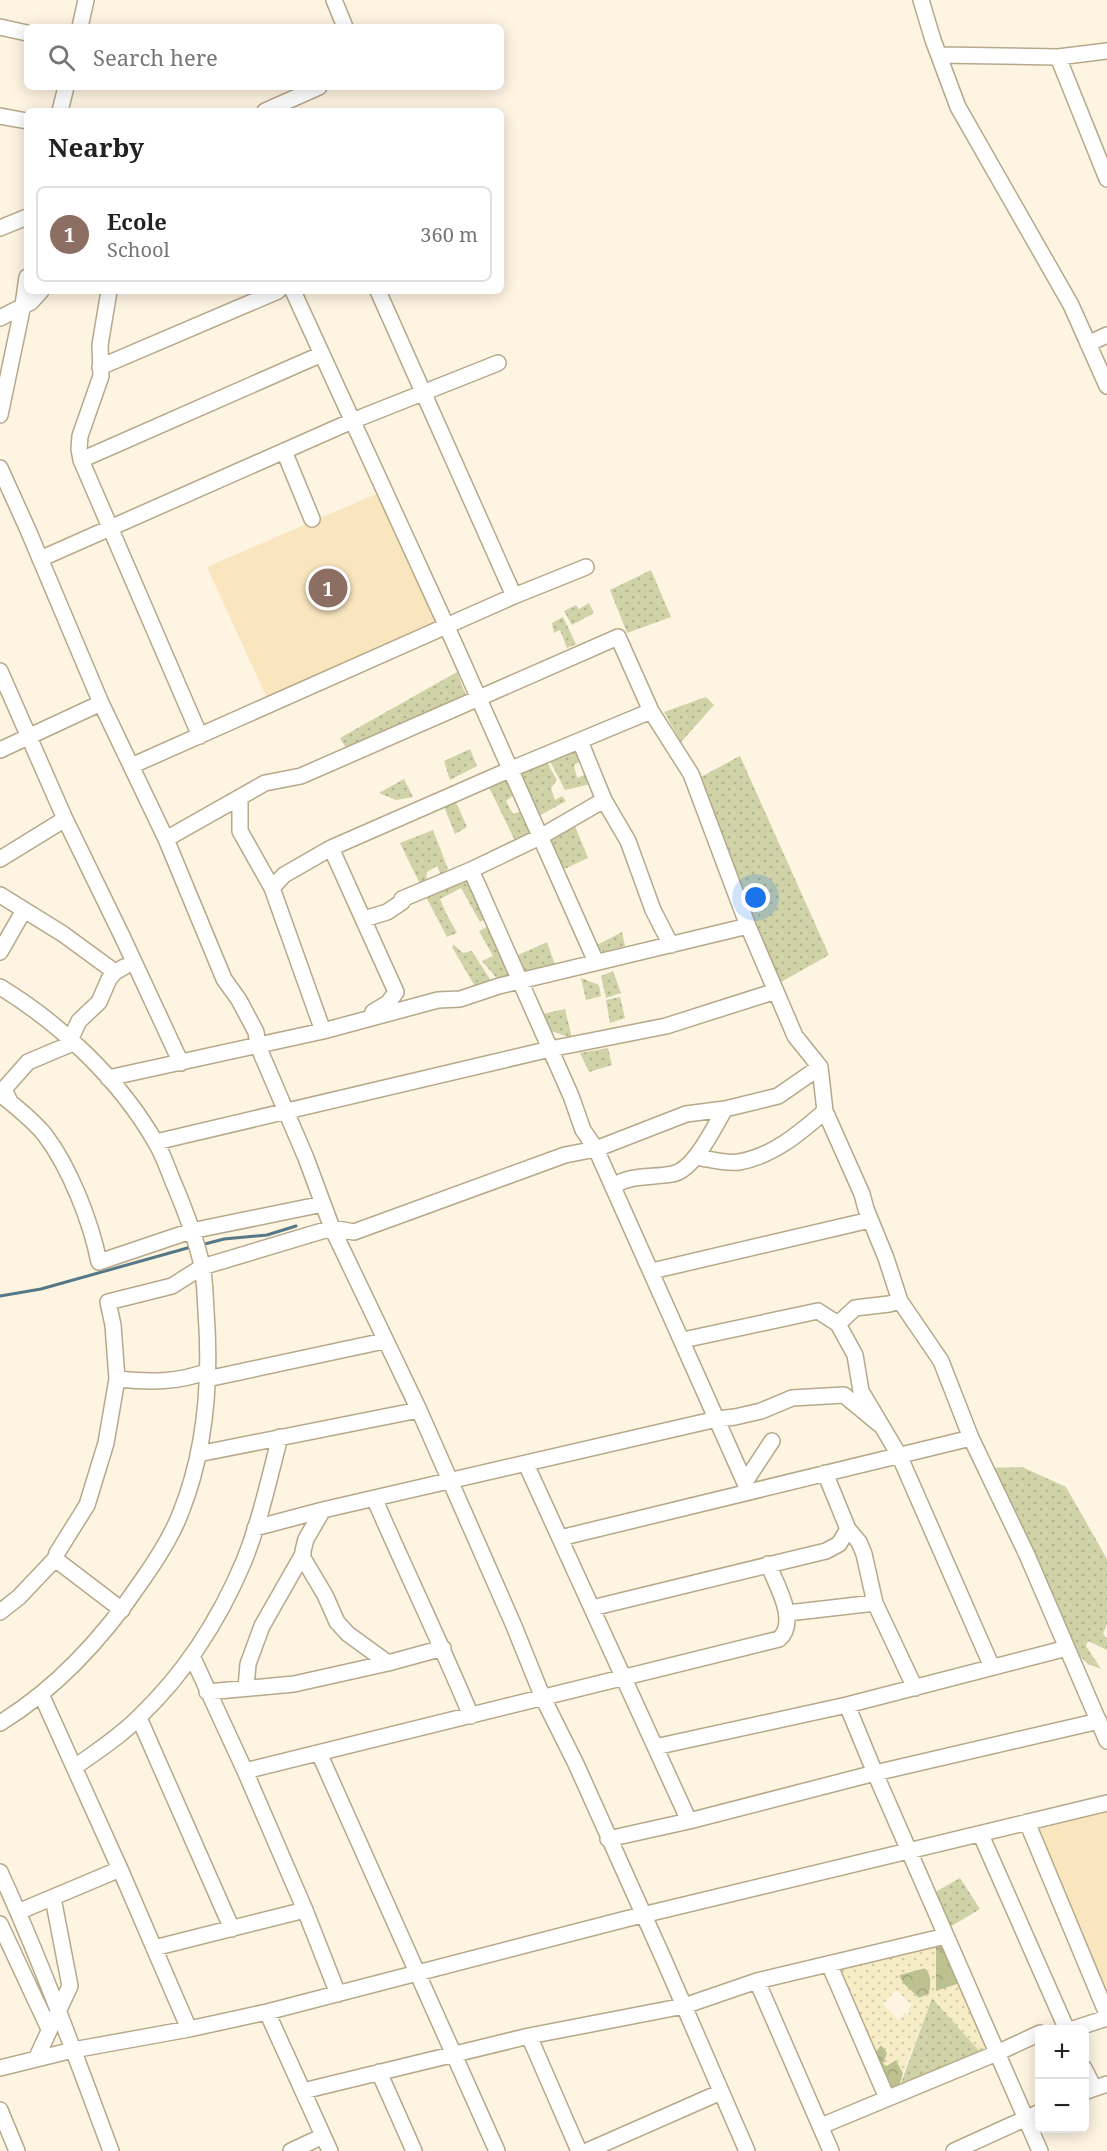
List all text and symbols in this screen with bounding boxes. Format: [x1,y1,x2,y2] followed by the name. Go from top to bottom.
[24,24,504,90] search box
[45,41,78,74] icon: search
[93,42,218,72] text: Search here
[48,129,144,165] text: Nearby
[107,206,167,236] text: Ecole
[64,221,75,248] text: 1
[420,221,478,248] text: 360 m
[107,236,170,263] text: School
[308,566,348,610] pin: 1
[741,883,770,912] your location
[1035,2025,1089,2133] map controls
[1035,2025,1089,2079] button: +
[1035,2079,1089,2133] button: −

